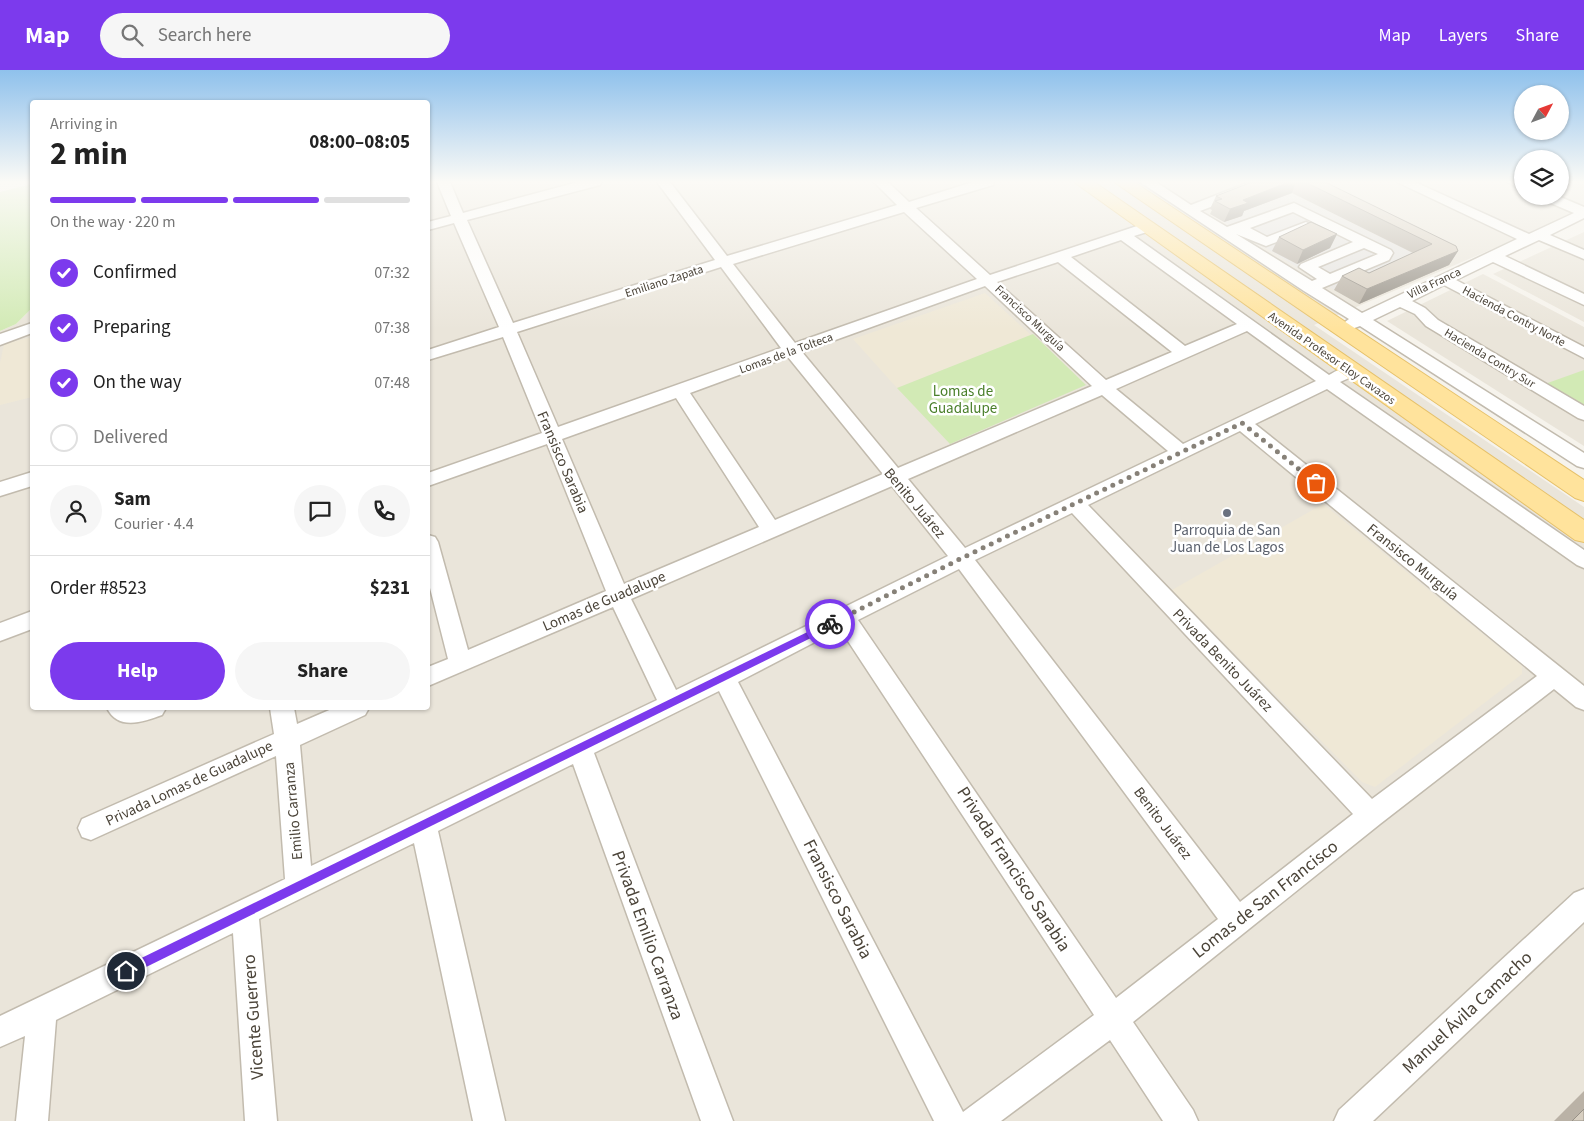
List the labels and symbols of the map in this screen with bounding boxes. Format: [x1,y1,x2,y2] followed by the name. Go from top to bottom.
[1514,85,1569,140] north arrow
[623,261,705,302] street label: Emiliano Zapata
[1405,264,1464,303] street label: Villa Franca
[991,281,1069,355] street label: Francisco Murguía
[1459,282,1568,351] street label: Hacienda Contry Norte
[1265,308,1399,409] street label: Avenida Profesor Eloy Cavazos
[1441,324,1539,393] street label: Hacienda Contry Sur
[737,329,835,378] street label: Lomas de la Tolteca
[929,381,997,419] park label: Lomas de Guadalupe
[532,408,594,517] street label: Fransisco Sarabia
[1295,462,1337,504] pin
[879,464,950,543] street label: Benito Juárez
[1221,507,1233,519] marker: Parroquia de San Juan de Los Lagos
[1362,519,1463,606] street label: Fransisco Murguía
[1170,520,1284,558] place label: Parroquia de San Juan de Los Lagos
[539,566,669,637] street label: Lomas de Guadalupe
[805,599,855,649] courier
[1168,604,1278,717] street label: Privada Benito Juárez
[102,735,276,832] street label: Privada Lomas de Guadalupe
[279,761,308,861] street label: Emilio Carranza
[951,782,1076,957] street label: Privada Francisco Sarabia
[1128,783,1197,864] street label: Benito Juárez
[1187,834,1344,964] street label: Lomas de San Francisco
[797,835,878,963] street label: Fransisco Sarabia
[605,847,690,1023] street label: Privada Emilio Carranza
[1397,945,1538,1079] street label: Manuel Ávila Camacho
[105,950,147,992] pin
[237,953,270,1080] street label: Vicente Guerrero

